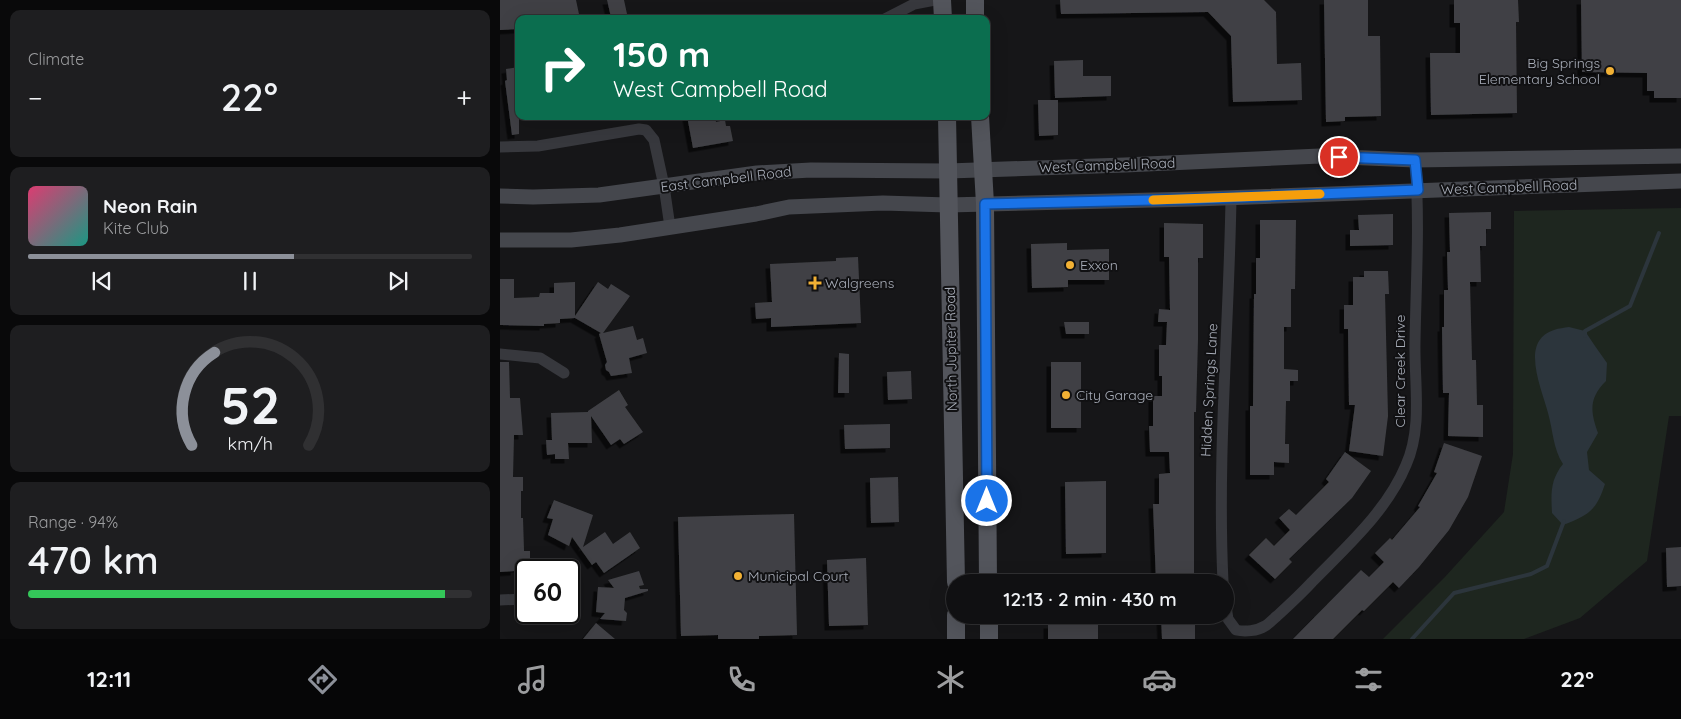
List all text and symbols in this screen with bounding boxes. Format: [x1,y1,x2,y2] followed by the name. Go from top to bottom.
[613,32,710,76] text: 150 m
[530,35,595,100] icon: right
[28,49,84,69] text: Climate
[1479,54,1600,88] place label: Big Springs Elementary School
[1604,65,1616,77] marker: Big Springs Elementary School
[221,73,278,121] text: 22°
[613,75,828,103] text: West Campbell Road
[28,80,43,115] text: −
[456,80,472,115] text: +
[1318,136,1360,178] pin
[1325,143,1353,171] icon: arrive
[1038,154,1176,176] street label: West Campbell Road
[659,162,793,196] street label: East Campbell Road
[1440,176,1578,198] street label: West Campbell Road
[103,194,198,218] text: Neon Rain
[103,218,169,238] text: Kite Club
[1080,256,1118,274] place label: Exxon
[1064,259,1076,271] marker: Exxon
[88,267,116,295] icon: previous
[236,267,264,295] icon: pause
[384,267,412,295] icon: next
[825,274,894,292] place label: Walgreens
[809,277,821,289] marker: Walgreens
[941,287,961,411] street label: North Jupiter Road
[1391,314,1409,427] street label: Clear Creek Drive
[1197,323,1221,457] street label: Hidden Springs Lane
[220,372,280,437] text: 52
[1076,386,1153,404] place label: City Garage
[1060,389,1072,401] marker: City Garage
[227,432,273,454] text: km/h
[960,474,1012,526] position arrow
[28,512,118,532] text: Range · 94%
[28,536,159,584] text: 470 km
[515,559,580,624] speed limit sign: 60
[748,567,849,585] place label: Municipal Court
[732,570,744,582] marker: Municipal Court
[1003,587,1177,611] text: 12:13 · 2 min · 430 m
[305,662,340,697] icon: directions
[515,662,550,697] icon: music
[724,662,759,697] icon: phone
[933,662,968,697] icon: climate
[1142,662,1177,697] icon: car
[1351,662,1386,697] icon: filters
[87,665,131,693] text: 12:11
[1560,665,1594,693] text: 22°

